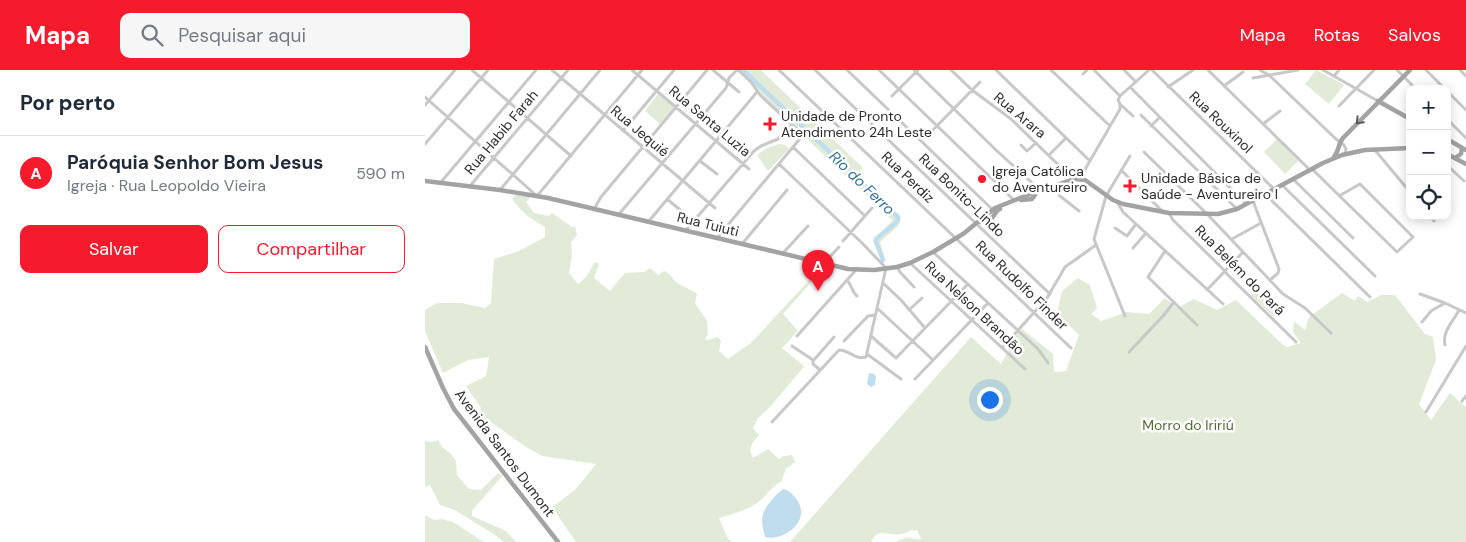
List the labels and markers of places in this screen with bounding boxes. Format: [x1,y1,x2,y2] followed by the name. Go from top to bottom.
[781,107,932,141] place label: Unidade de Pronto Atendimento 24h Leste
[763,117,777,131] marker: Unidade de Pronto Atendimento 24h Leste
[992,162,1087,196] place label: Igreja Católica do Aventureiro
[1141,169,1278,203] place label: Unidade Básica de Saúde - Aventureiro I
[976,173,988,185] marker: Igreja Católica do Aventureiro
[1123,179,1137,193] marker: Unidade Básica de Saúde - Aventureiro I
[802,250,834,291] pin: A

